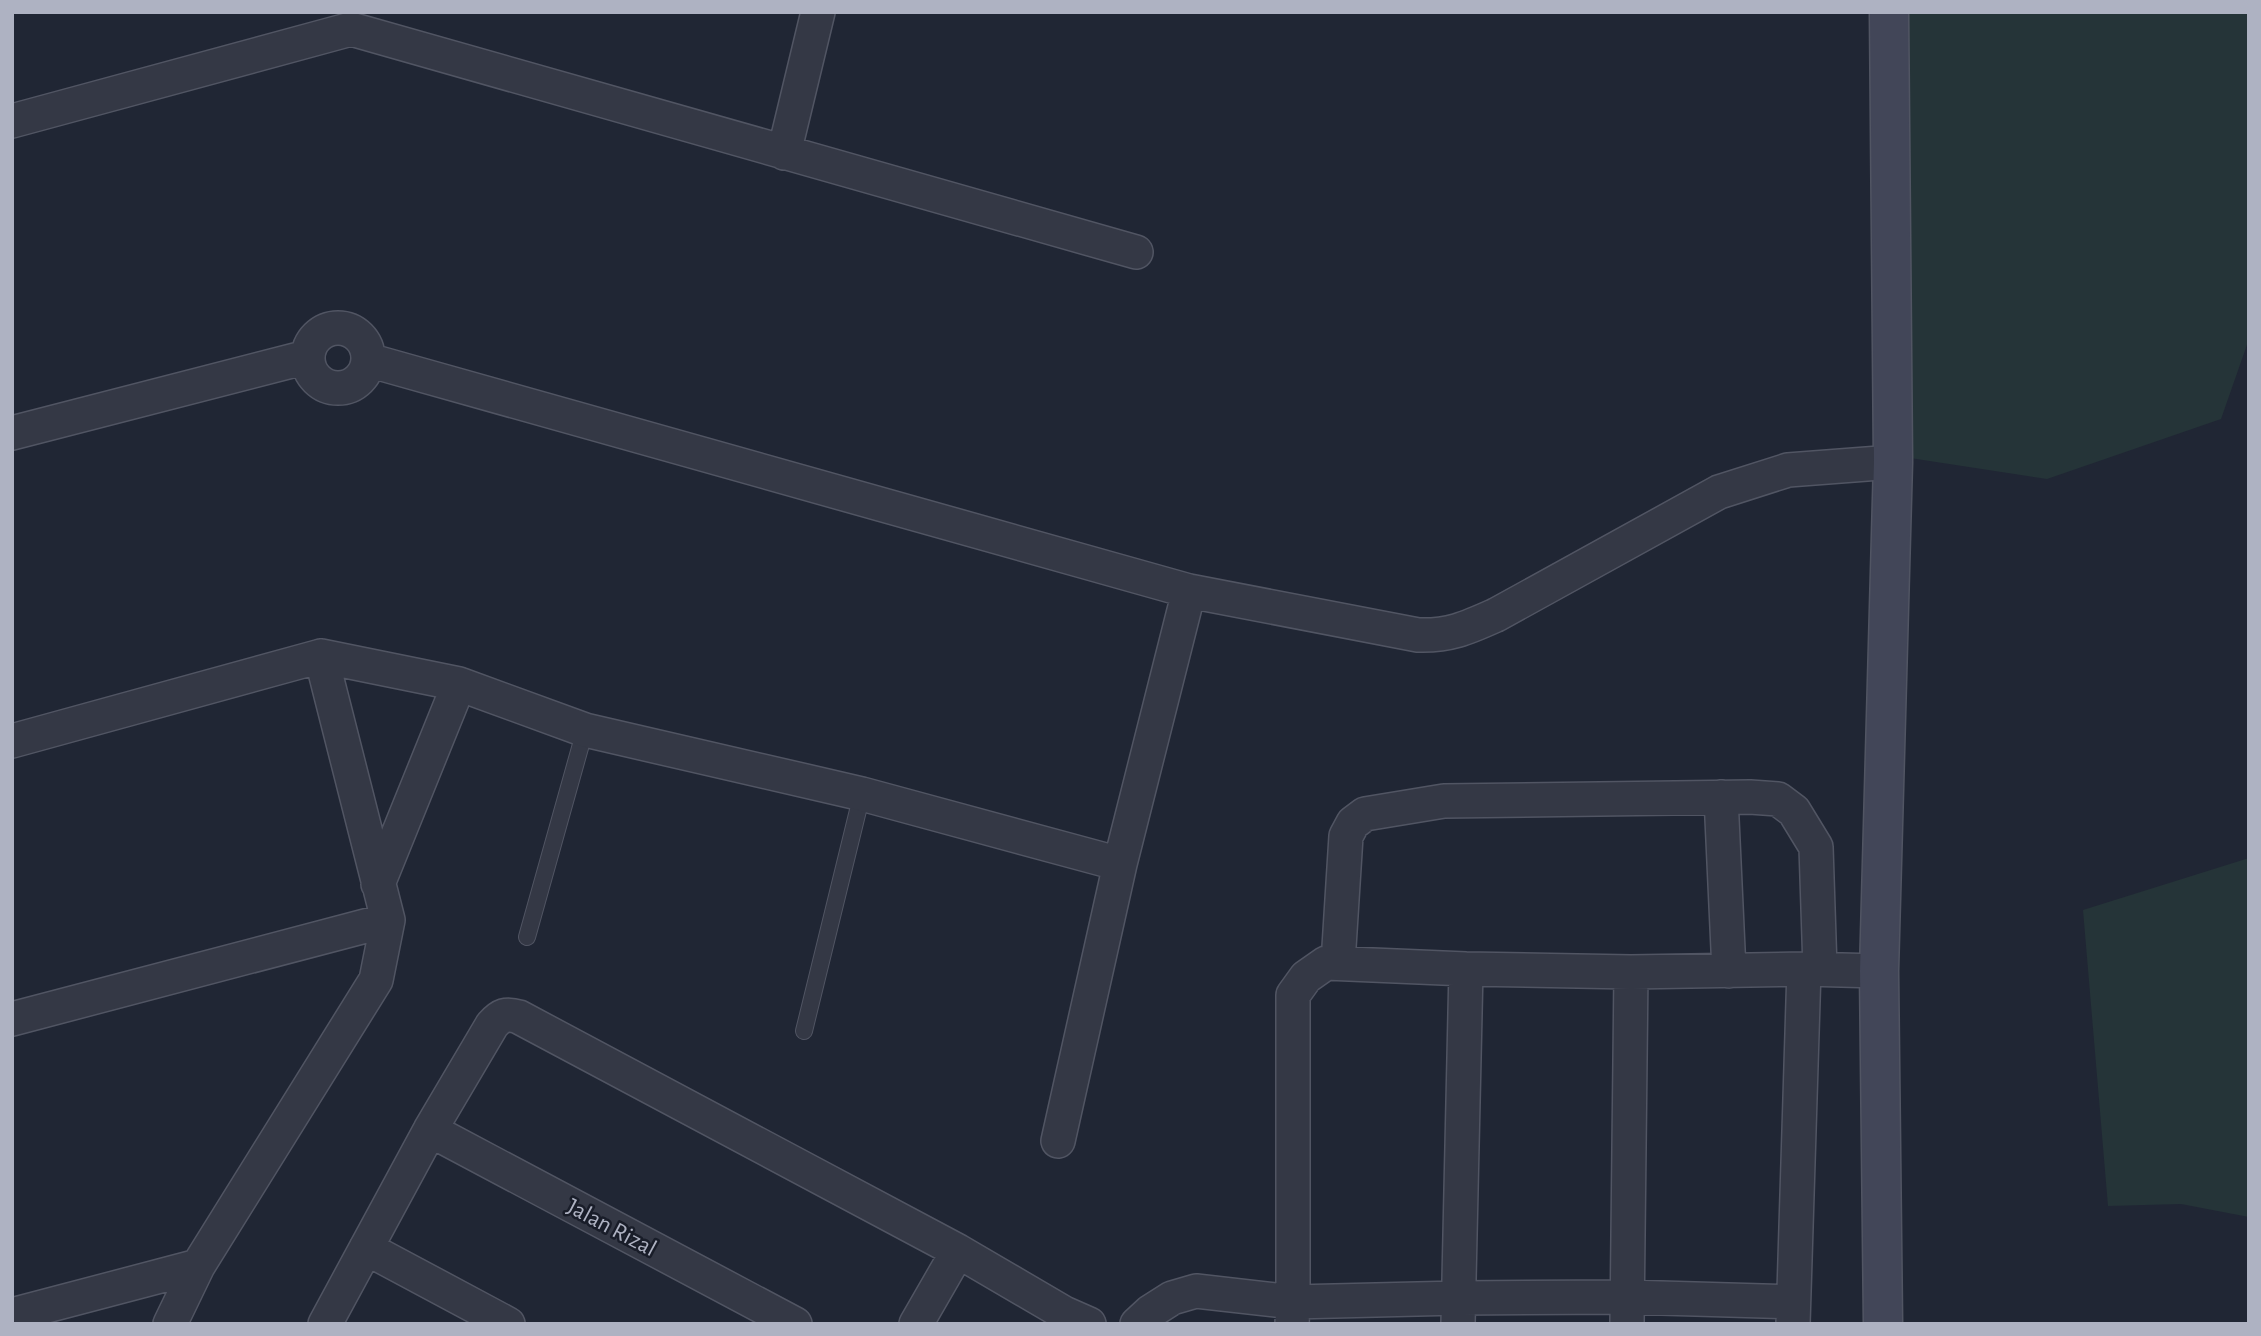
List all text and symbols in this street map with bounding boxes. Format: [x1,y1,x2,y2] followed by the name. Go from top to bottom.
[563,1194,660,1261] street label: Jalan Rizal

